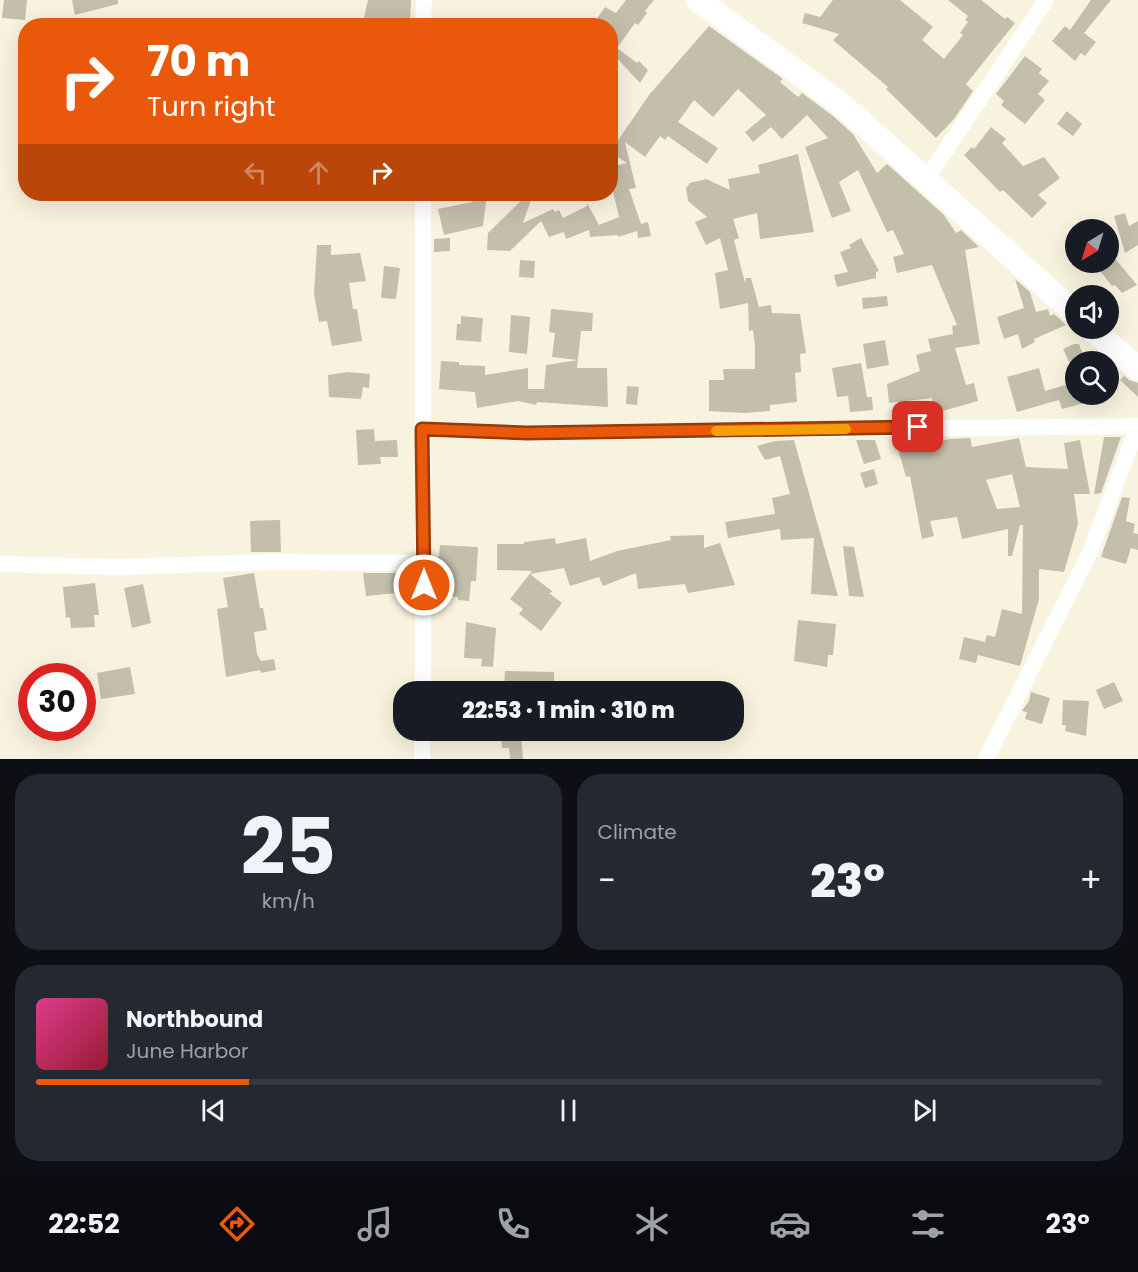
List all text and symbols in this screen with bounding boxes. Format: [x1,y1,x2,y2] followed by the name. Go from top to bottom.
[147,32,250,91] text: 70 m
[48,42,126,120] icon: right
[147,88,276,125] text: Turn right
[239,156,272,189] icon: left
[302,156,335,189] icon: ahead
[365,156,398,189] icon: right
[1065,219,1119,273] north arrow
[1065,219,1119,405] map controls
[1065,285,1119,339] button: sound
[1065,351,1119,405] button: search
[892,401,943,452] pin
[901,410,934,443] icon: arrive
[392,553,456,617] position arrow
[18,663,96,741] speed limit sign: 30
[462,695,675,726] text: 22:53 · 1 min · 310 m
[241,792,336,901] text: 25
[598,818,677,846] text: Climate
[810,850,885,913] text: 23°
[598,857,616,904] text: −
[1079,857,1102,904] text: +
[262,887,315,915] text: km/h
[126,1004,263,1035] text: Northbound
[126,1037,249,1065] text: June Harbor
[197,1094,230,1127] icon: previous
[552,1094,585,1127] icon: pause
[908,1094,941,1127] icon: next
[216,1203,258,1245] icon: directions
[354,1203,396,1245] icon: music
[492,1203,534,1245] icon: phone
[631,1203,673,1245] icon: climate
[769,1203,811,1245] icon: car
[907,1203,949,1245] icon: filters
[48,1205,120,1242] text: 22:52
[1046,1205,1090,1242] text: 23°

